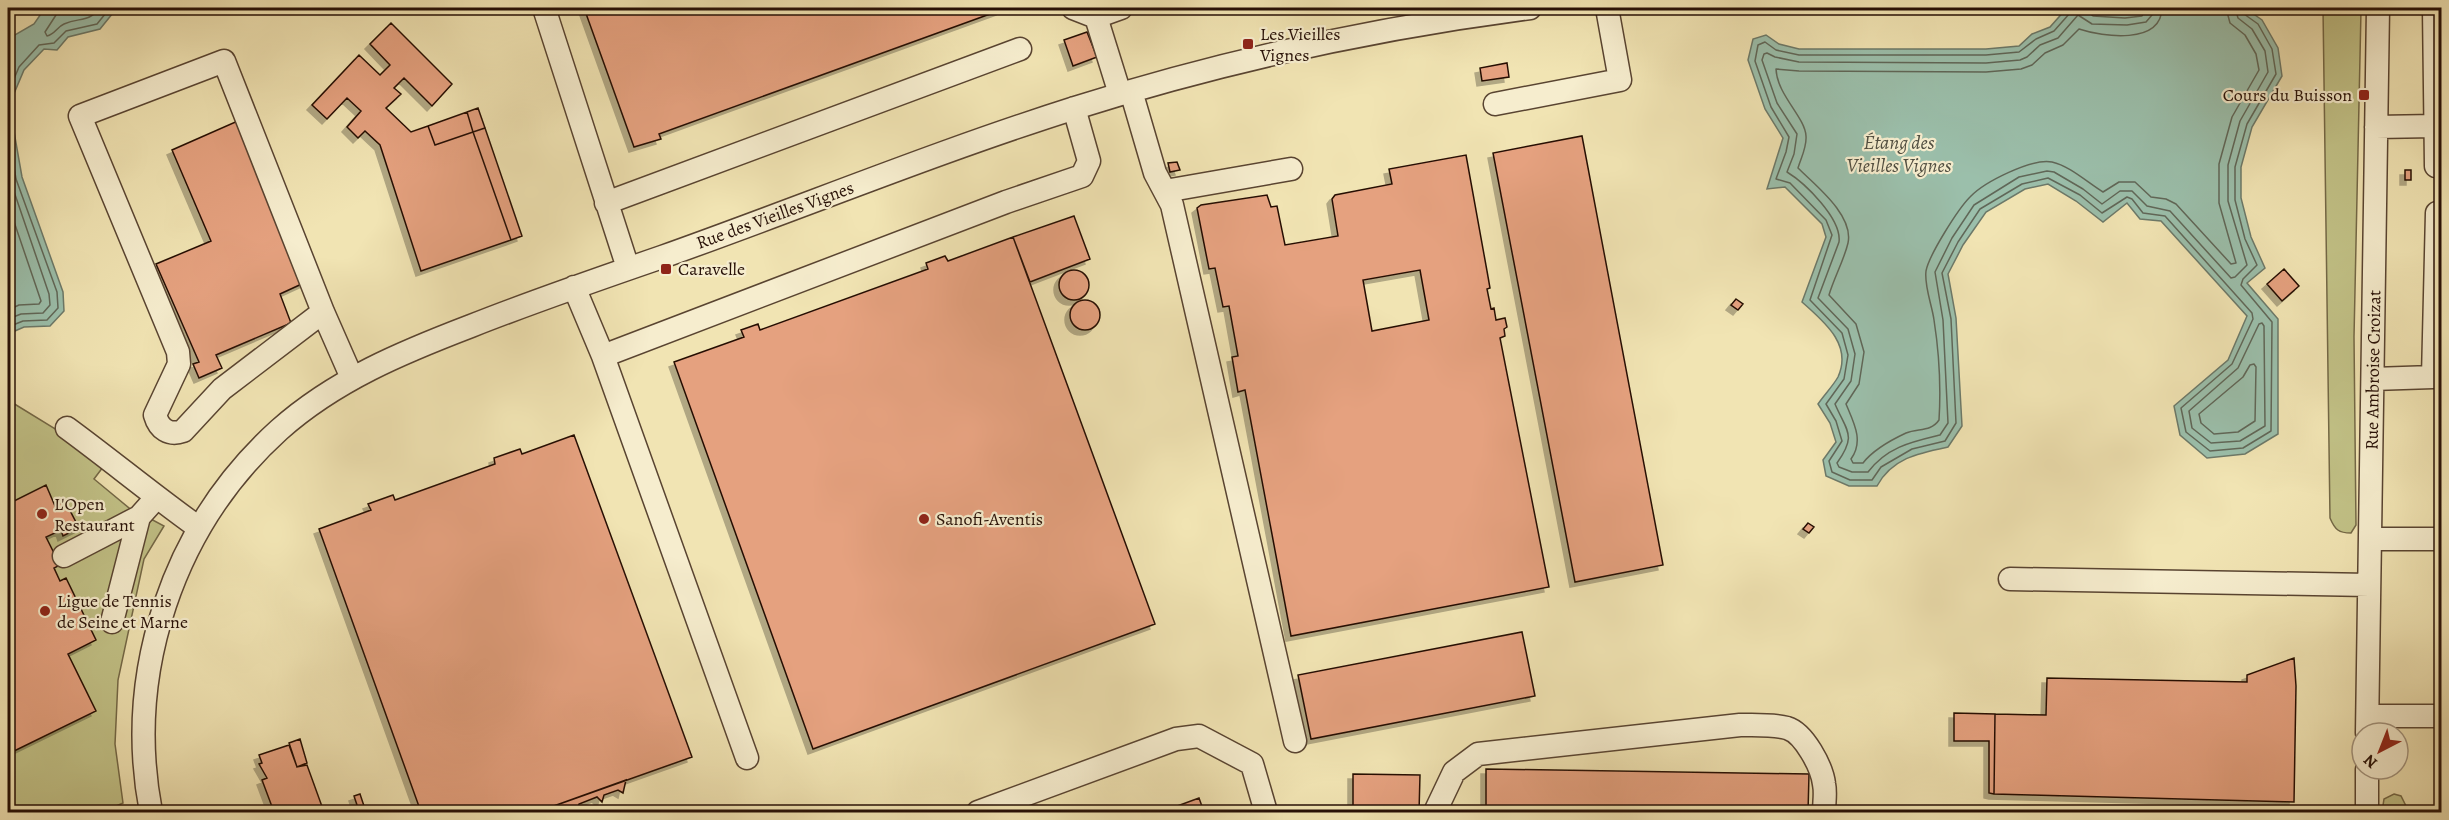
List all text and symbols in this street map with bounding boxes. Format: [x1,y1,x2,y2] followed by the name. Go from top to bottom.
[1259,22,1341,67] place label: Les Vieilles Vignes
[1241,37,1255,51] marker: Les Vieilles Vignes
[2223,83,2352,107] place label: Cours du Buisson
[2357,88,2371,102] marker: Cours du Buisson
[1847,129,1952,179] water label: Étang des Vieilles Vignes
[693,175,857,255] street label: Rue des Vieilles Vignes
[678,257,745,281] place label: Caravelle
[659,262,673,276] marker: Caravelle
[2360,290,2386,450] street label: Rue Ambroise Croizat
[54,492,135,537] place label: L'Open Restaurant
[35,507,49,521] marker: L'Open Restaurant
[936,507,1043,531] place label: Sanofi-Aventis
[917,512,931,526] marker: Sanofi-Aventis
[57,589,188,634] place label: Ligue de Tennis de Seine et Marne
[38,604,52,618] marker: Ligue de Tennis de Seine et Marne
[2350,721,2410,781] north arrow
[2359,749,2382,773] text: N

